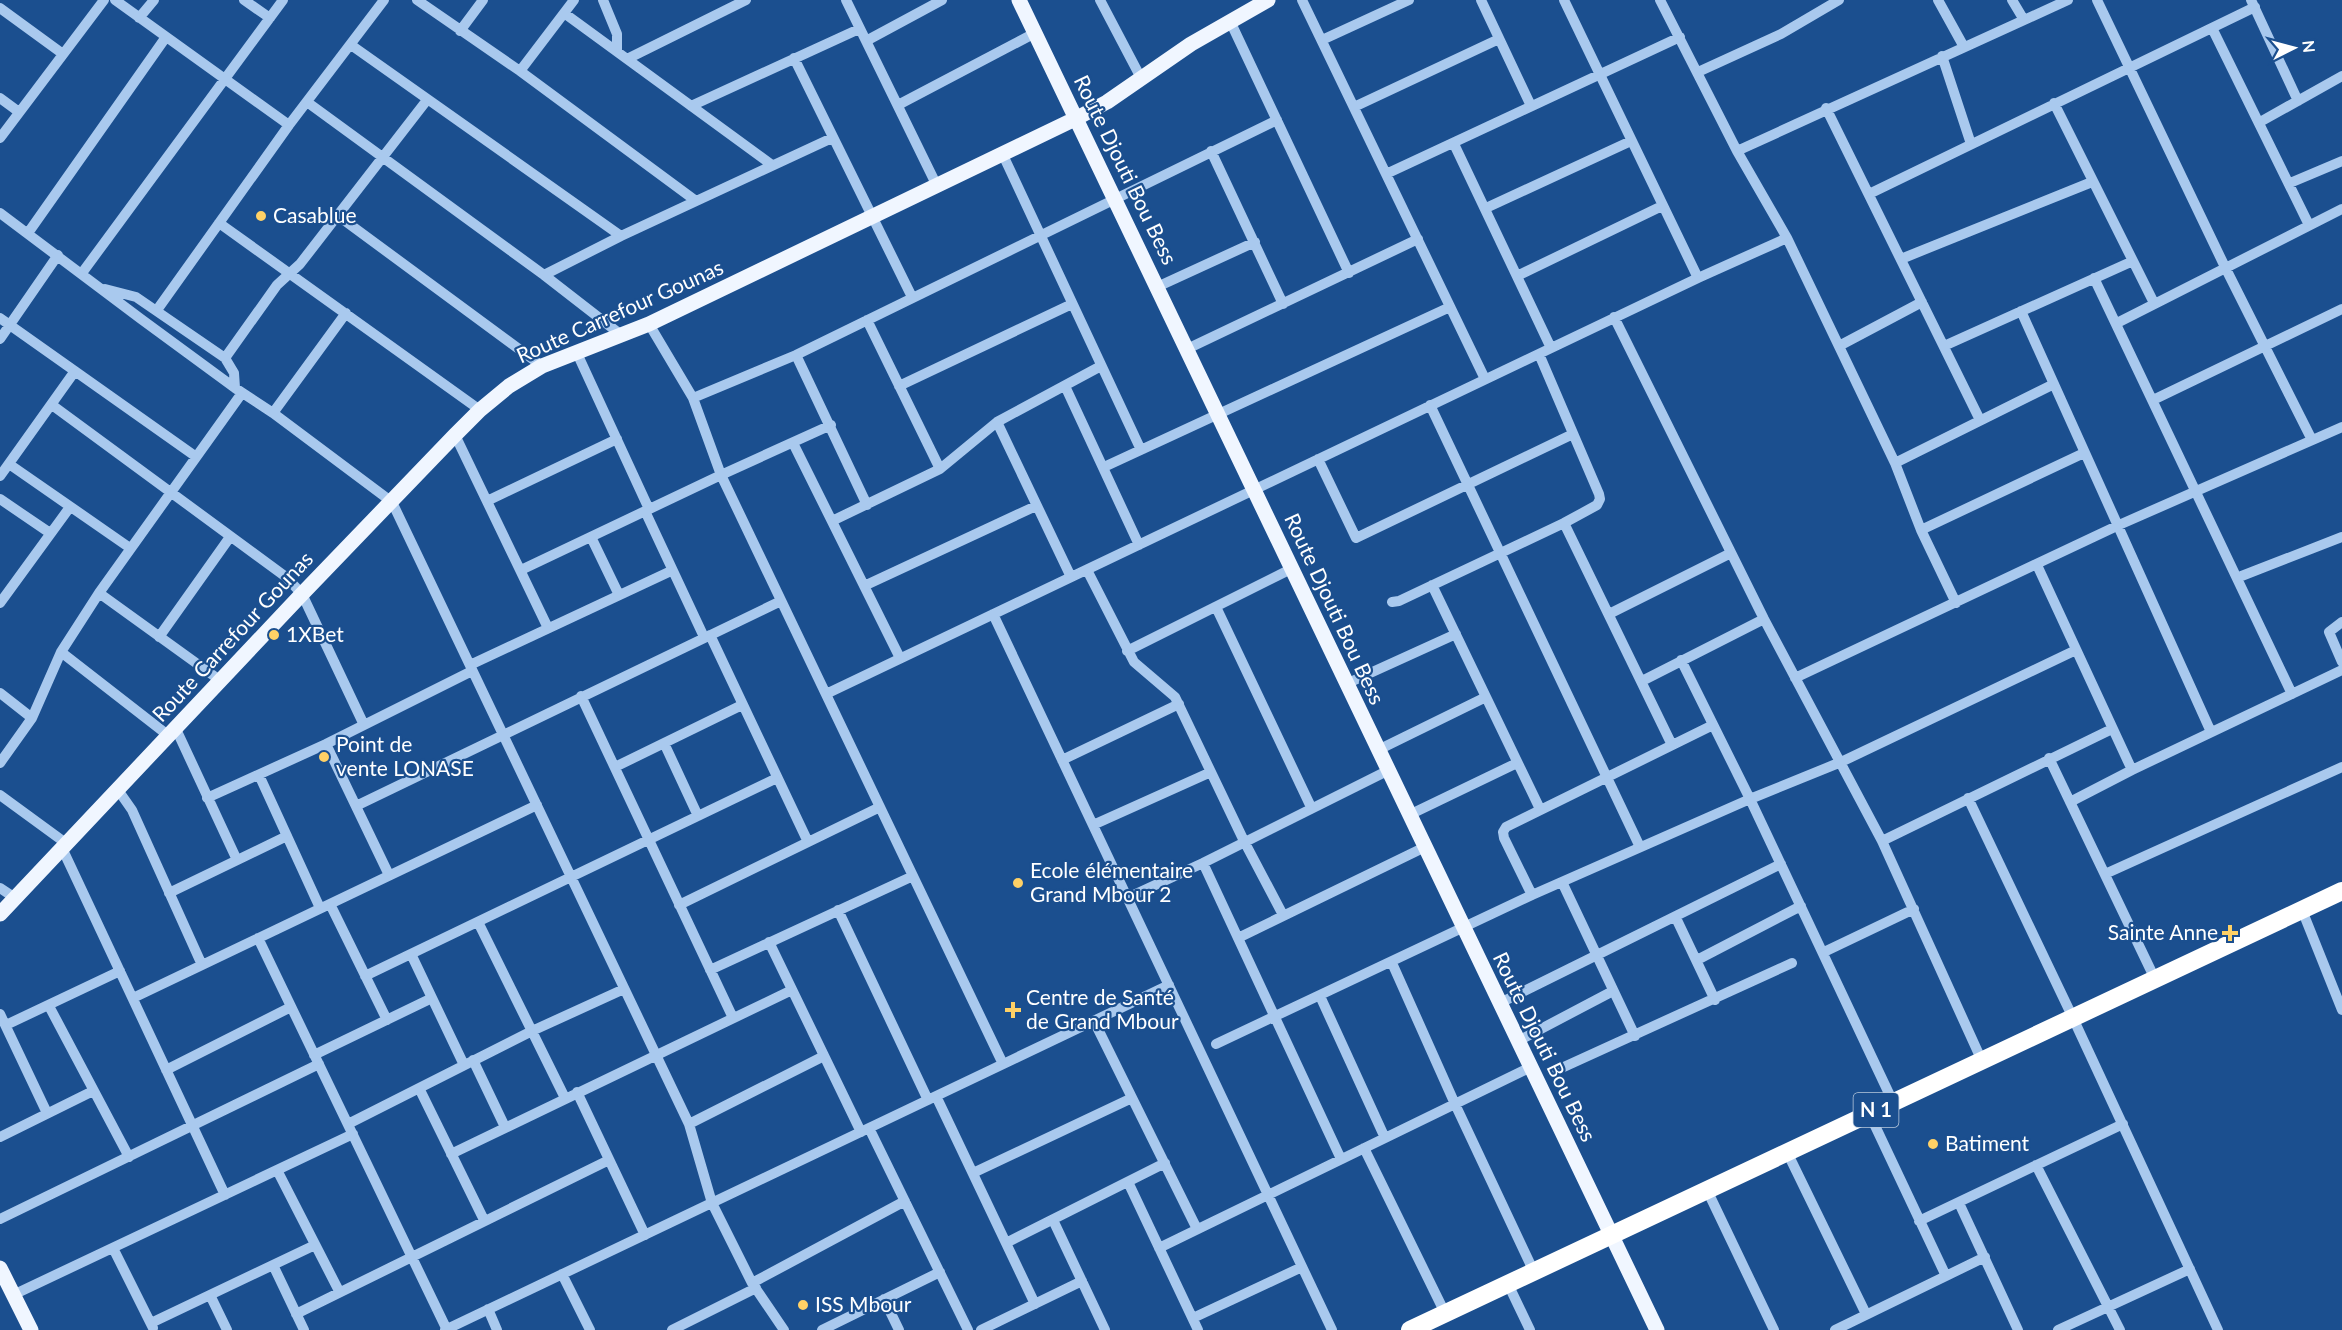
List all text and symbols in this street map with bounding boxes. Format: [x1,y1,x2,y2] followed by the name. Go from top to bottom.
[2264,18,2324,78] north arrow
[2299,39,2320,54] text: N
[1070,70,1183,268] street label: Route Djouti Bou Bess
[273,202,357,227] place label: Casablue
[254,209,268,223] marker: Casablue
[512,254,727,368] street label: Route Carrefour Gounas
[1280,509,1391,708] street label: Route Djouti Bou Bess
[147,546,317,726] street label: Route Carrefour Gounas
[286,621,344,646] place label: 1XBet
[267,628,281,642] marker: 1XBet
[336,731,474,780] place label: Point de vente LONASE
[317,750,331,764] marker: Point de vente LONASE
[1030,857,1193,906] place label: Ecole élémentaire Grand Mbour 2
[1011,876,1025,890] marker: Ecole élémentaire Grand Mbour 2
[2108,919,2218,944] place label: Sainte Anne
[2223,926,2237,940] marker: Sainte Anne
[1489,947,1602,1145] street label: Route Djouti Bou Bess
[1026,984,1179,1033] place label: Centre de Santé de Grand Mbour
[1004,1001,1022,1019] marker: Centre de Santé de Grand Mbour
[1854,1093,1898,1127] road number: N 1
[1945,1130,2030,1155] place label: Batiment
[1926,1137,1940,1151] marker: Batiment
[815,1291,912,1316] place label: ISS Mbour
[796,1298,810,1312] marker: ISS Mbour

